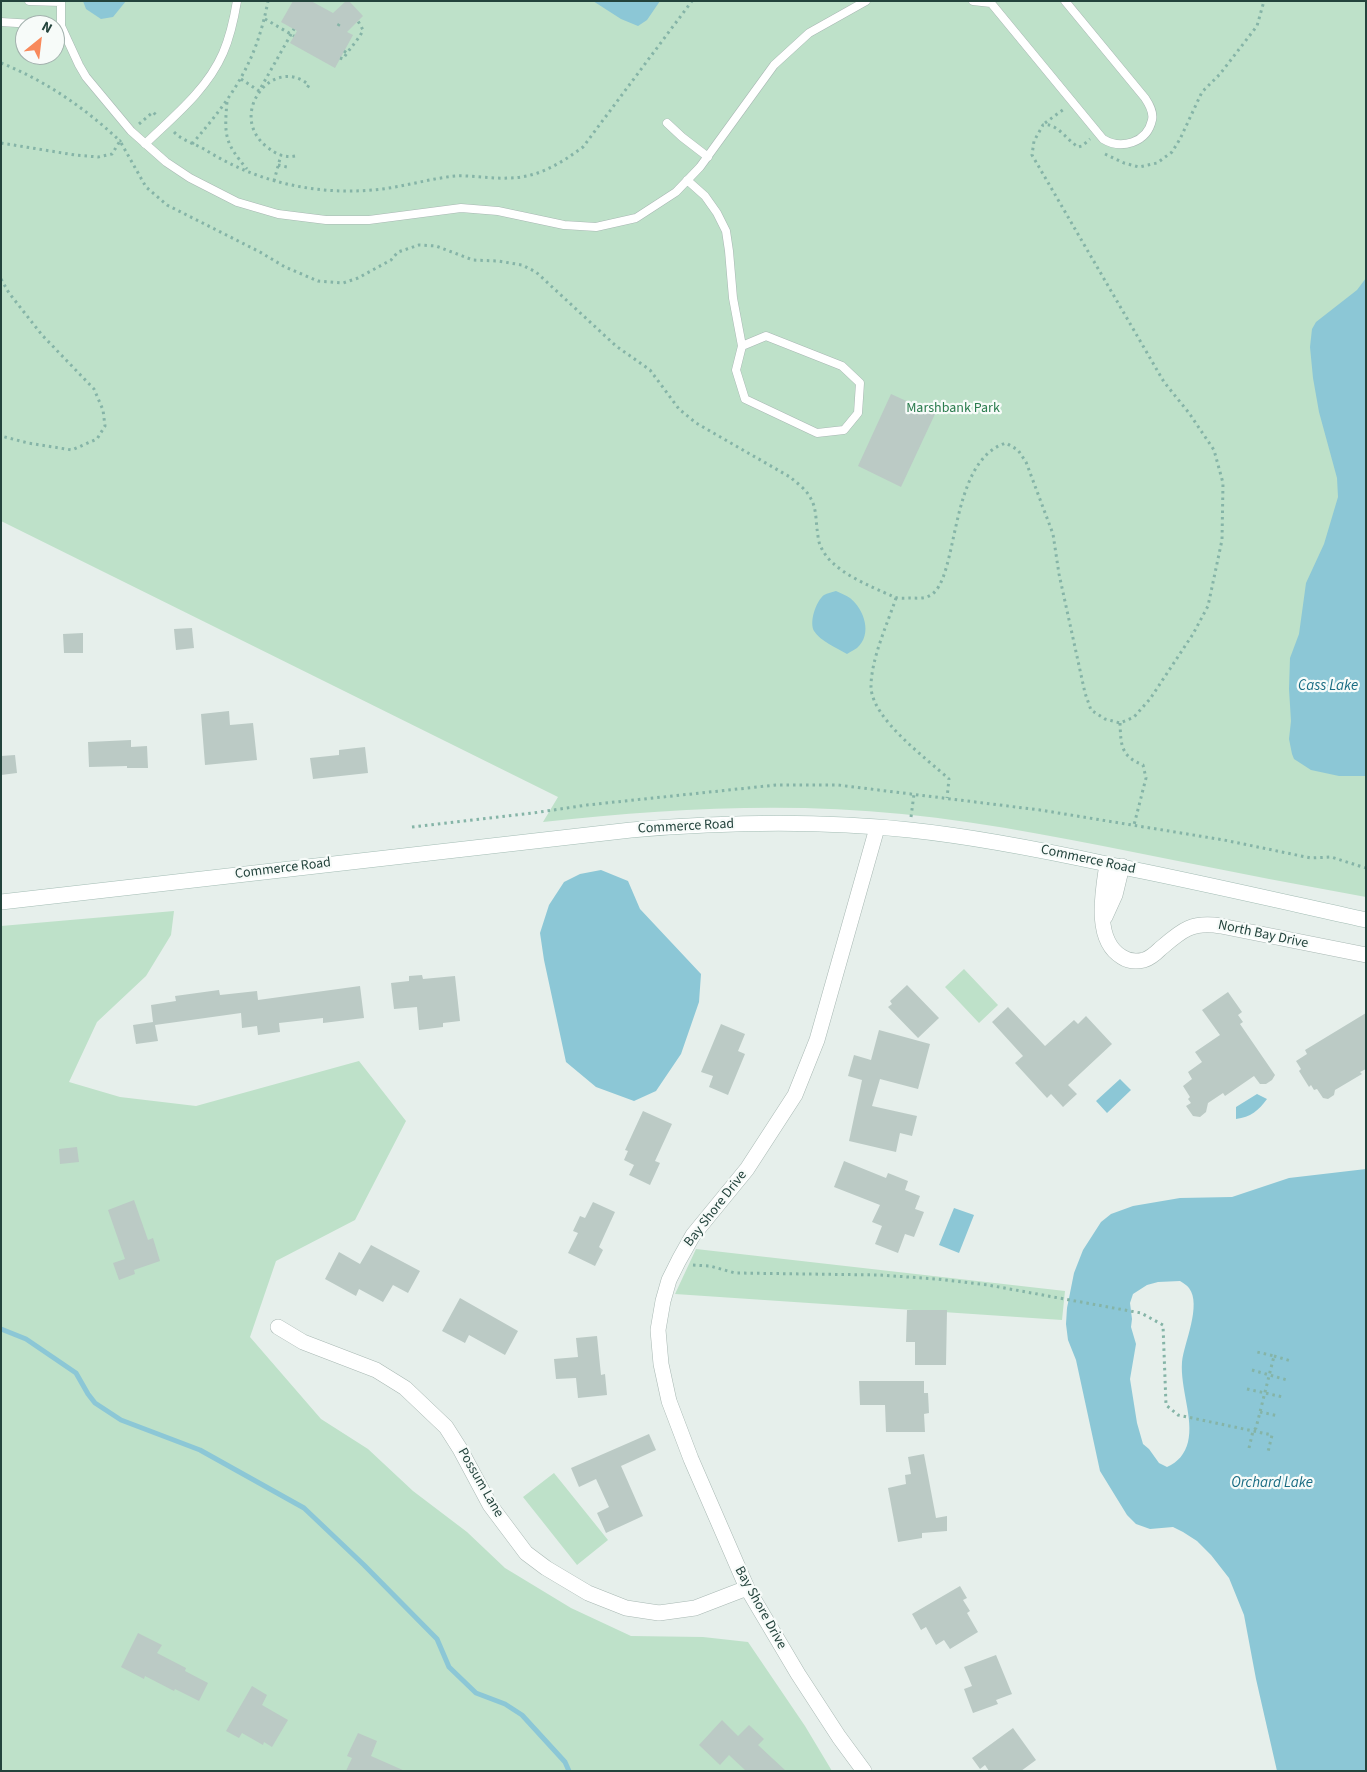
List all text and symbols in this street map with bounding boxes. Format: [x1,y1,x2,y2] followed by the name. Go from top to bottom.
[15,15,65,65] north arrow
[38,17,56,39] text: N
[906,401,1000,417] park label: Marshbank Park
[1298,678,1358,696] water label: Cass Lake
[637,816,735,838] street label: Commerce Road
[1039,842,1137,878] street label: Commerce Road
[234,855,332,883] street label: Commerce Road
[1216,917,1310,953] street label: North Bay Drive
[681,1168,751,1250] street label: Bay Shore Drive
[453,1445,507,1521] street label: Possum Lane
[1231,1475,1313,1493] water label: Orchard Lake
[730,1564,790,1652] street label: Bay Shore Drive

